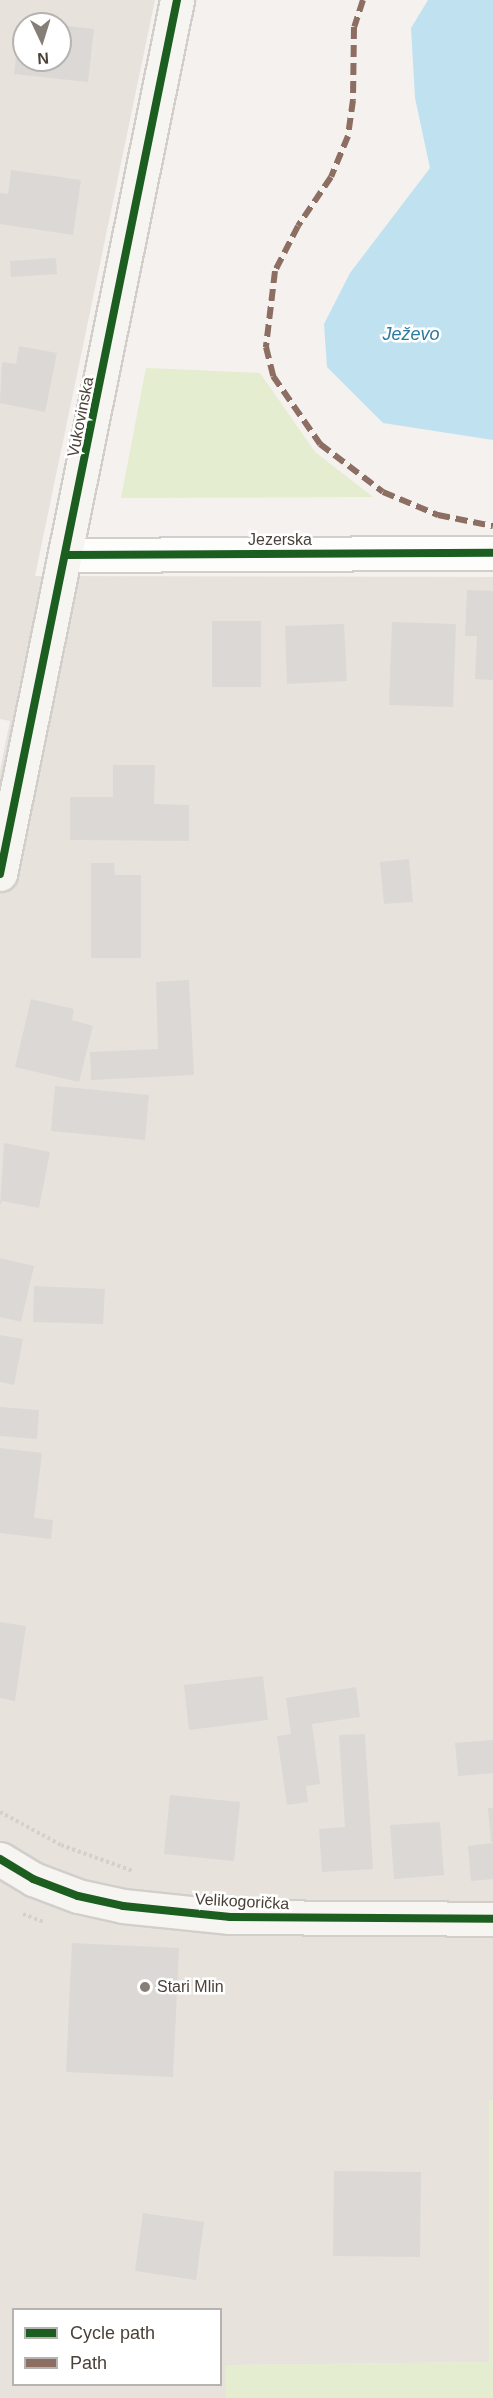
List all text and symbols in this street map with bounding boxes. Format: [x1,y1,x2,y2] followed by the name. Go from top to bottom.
[12,12,72,72] north arrow
[37,50,50,67] text: N
[382,323,440,345] water label: Ježevo
[64,375,98,459] street label: Vukovinska
[248,530,312,550] street label: Jezerska
[194,1890,290,1914] street label: Velikogorička
[157,1977,224,1997] place label: Stari Mlin
[138,1980,152,1994] marker: Stari Mlin
[12,2308,222,2386] legend
[70,2323,155,2343] text: Cycle path
[70,2353,107,2373] text: Path

